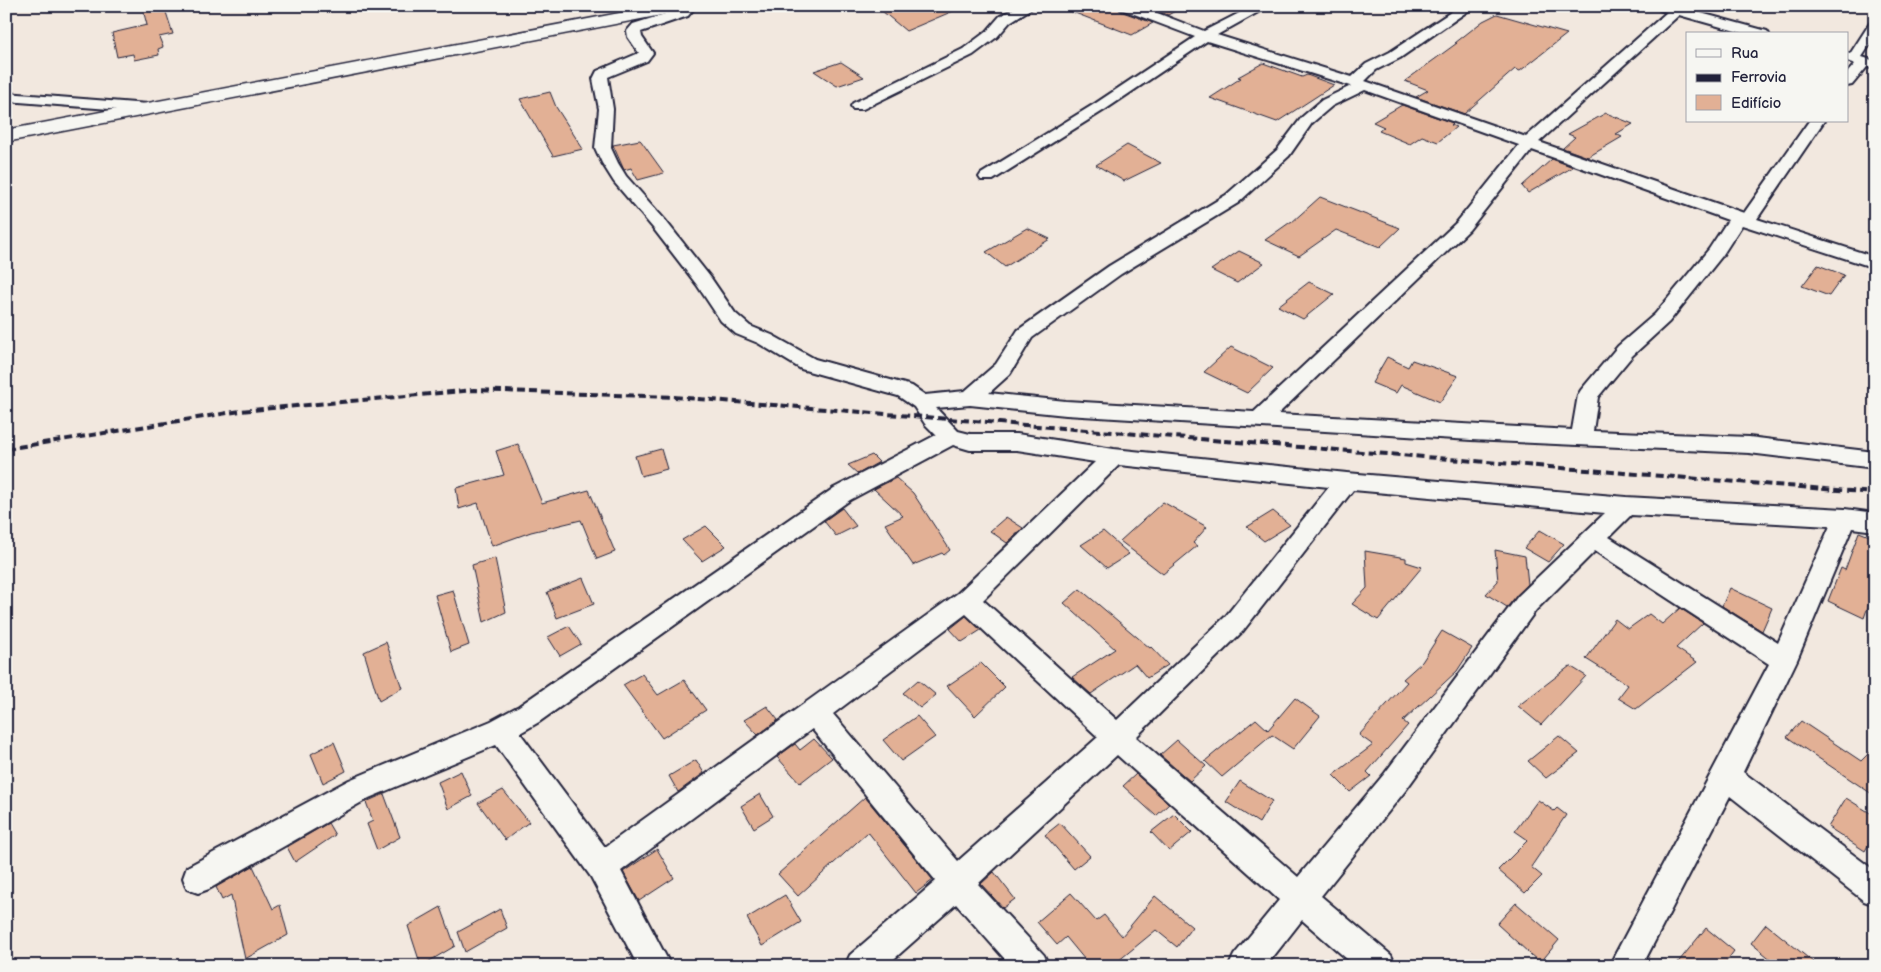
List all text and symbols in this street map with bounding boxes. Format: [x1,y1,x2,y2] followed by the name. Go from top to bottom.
[1686,32,1848,122] legend
[1731,44,1759,63] text: Rua
[1731,68,1787,87] text: Ferrovia
[1731,94,1781,113] text: Edifício

